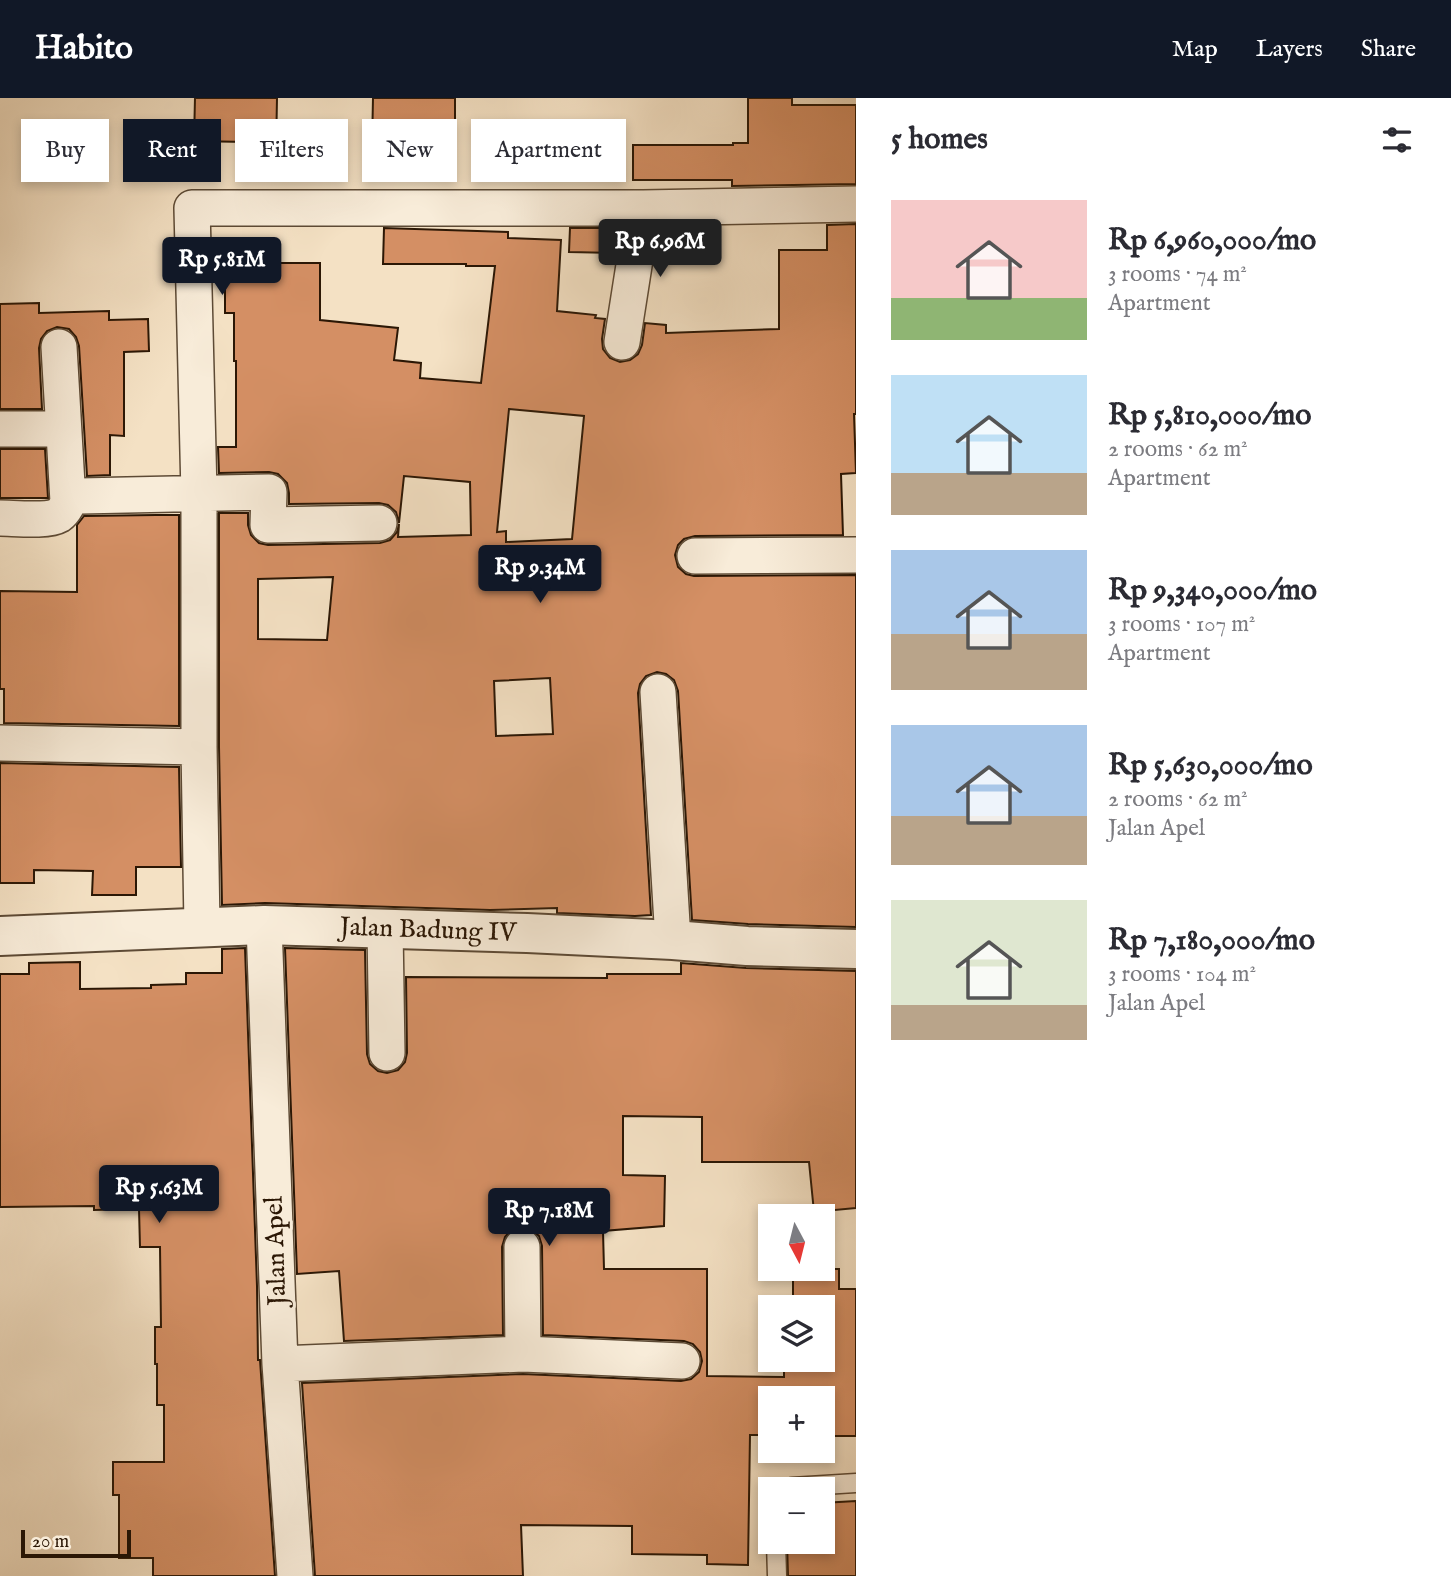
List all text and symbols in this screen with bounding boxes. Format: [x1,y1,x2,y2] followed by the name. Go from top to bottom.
[35,28,133,70] text: Habito
[1172,34,1218,65] text: Map
[1256,34,1323,65] text: Layers
[1361,34,1416,65] text: Share
[21,119,109,182] chip: Buy
[123,119,221,182] chip: Rent
[235,119,348,182] chip: Filters
[362,119,457,182] chip: New
[471,119,626,182] chip: Apartment
[891,121,988,159] text: 5 homes
[1378,121,1416,159] icon: filters
[588,220,732,279] pin: Rp 6.96M
[1108,222,1316,260] text: Rp 6,960,000/mo
[615,227,705,256] text: Rp 6.96M
[947,228,1031,312] icon: home
[150,238,294,297] pin: Rp 5.81M
[178,245,266,274] text: Rp 5.81M
[1108,260,1247,289] text: 3 rooms · 74 m²
[1108,289,1211,318] text: Apartment
[1108,397,1312,435] text: Rp 5,810,000/mo
[947,403,1031,487] icon: home
[1108,435,1248,464] text: 2 rooms · 62 m²
[1108,464,1211,493] text: Apartment
[468,546,612,605] pin: Rp 9.34M
[494,553,586,582] text: Rp 9.34M
[1108,572,1317,610] text: Rp 9,340,000/mo
[947,578,1031,662] icon: home
[1108,610,1256,639] text: 3 rooms · 107 m²
[1108,639,1211,668] text: Apartment
[1108,747,1313,785] text: Rp 5,630,000/mo
[947,753,1031,837] icon: home
[1108,785,1248,814] text: 2 rooms · 62 m²
[1108,814,1205,843] text: Jalan Apel
[336,910,518,950] street label: Jalan Badung IV
[1108,922,1315,960] text: Rp 7,180,000/mo
[947,928,1031,1012] icon: home
[1108,960,1256,989] text: 3 rooms · 104 m²
[1108,989,1205,1018] text: Jalan Apel
[87,1166,231,1225] pin: Rp 5.63M
[115,1173,203,1202] text: Rp 5.63M
[477,1188,621,1248] pin: Rp 7.18M
[258,1195,295,1309] street label: Jalan Apel
[504,1196,594,1225] text: Rp 7.18M
[758,1204,835,1281] north arrow
[758,1204,835,1554] map controls
[758,1295,835,1372] button: layers
[758,1386,835,1463] button: +
[758,1477,835,1554] button: −
[21,1527,131,1559] scale bar
[32,1530,69,1554] text: 20 m

